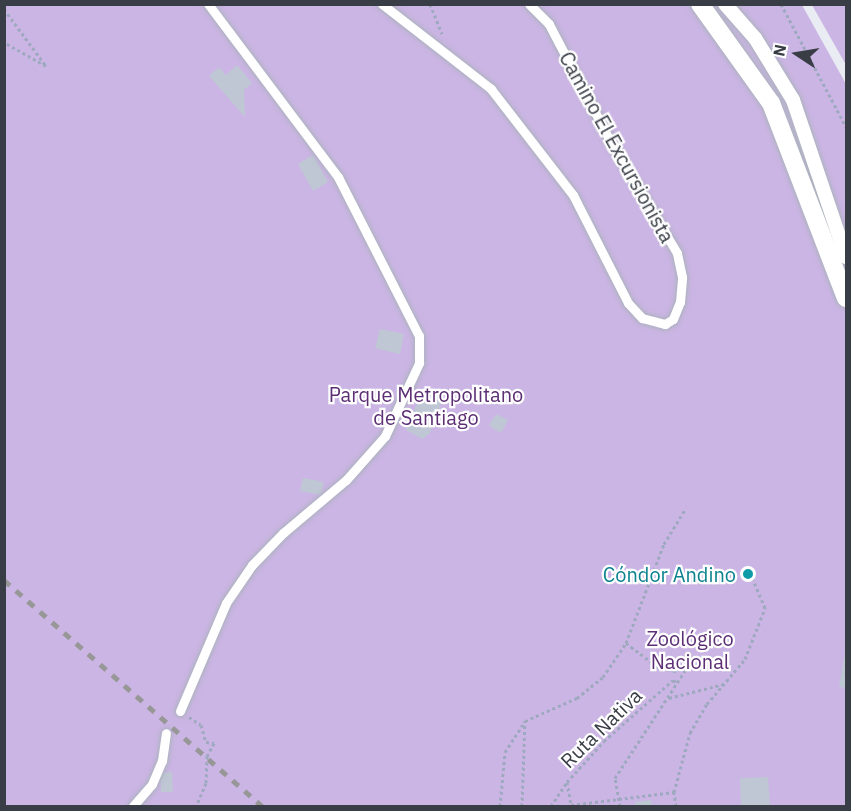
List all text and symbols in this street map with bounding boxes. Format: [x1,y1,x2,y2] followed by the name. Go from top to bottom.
[767,24,827,84] north arrow
[768,43,790,58] text: N
[554,47,680,247] street label: Camino El Excursionista
[329,382,523,429] park label: Parque Metropolitano de Santiago
[603,562,736,586] place label: Cóndor Andino
[741,567,755,581] marker: Cóndor Andino
[646,626,734,673] park label: Zoológico Nacional
[555,683,647,773] street label: Ruta Nativa

